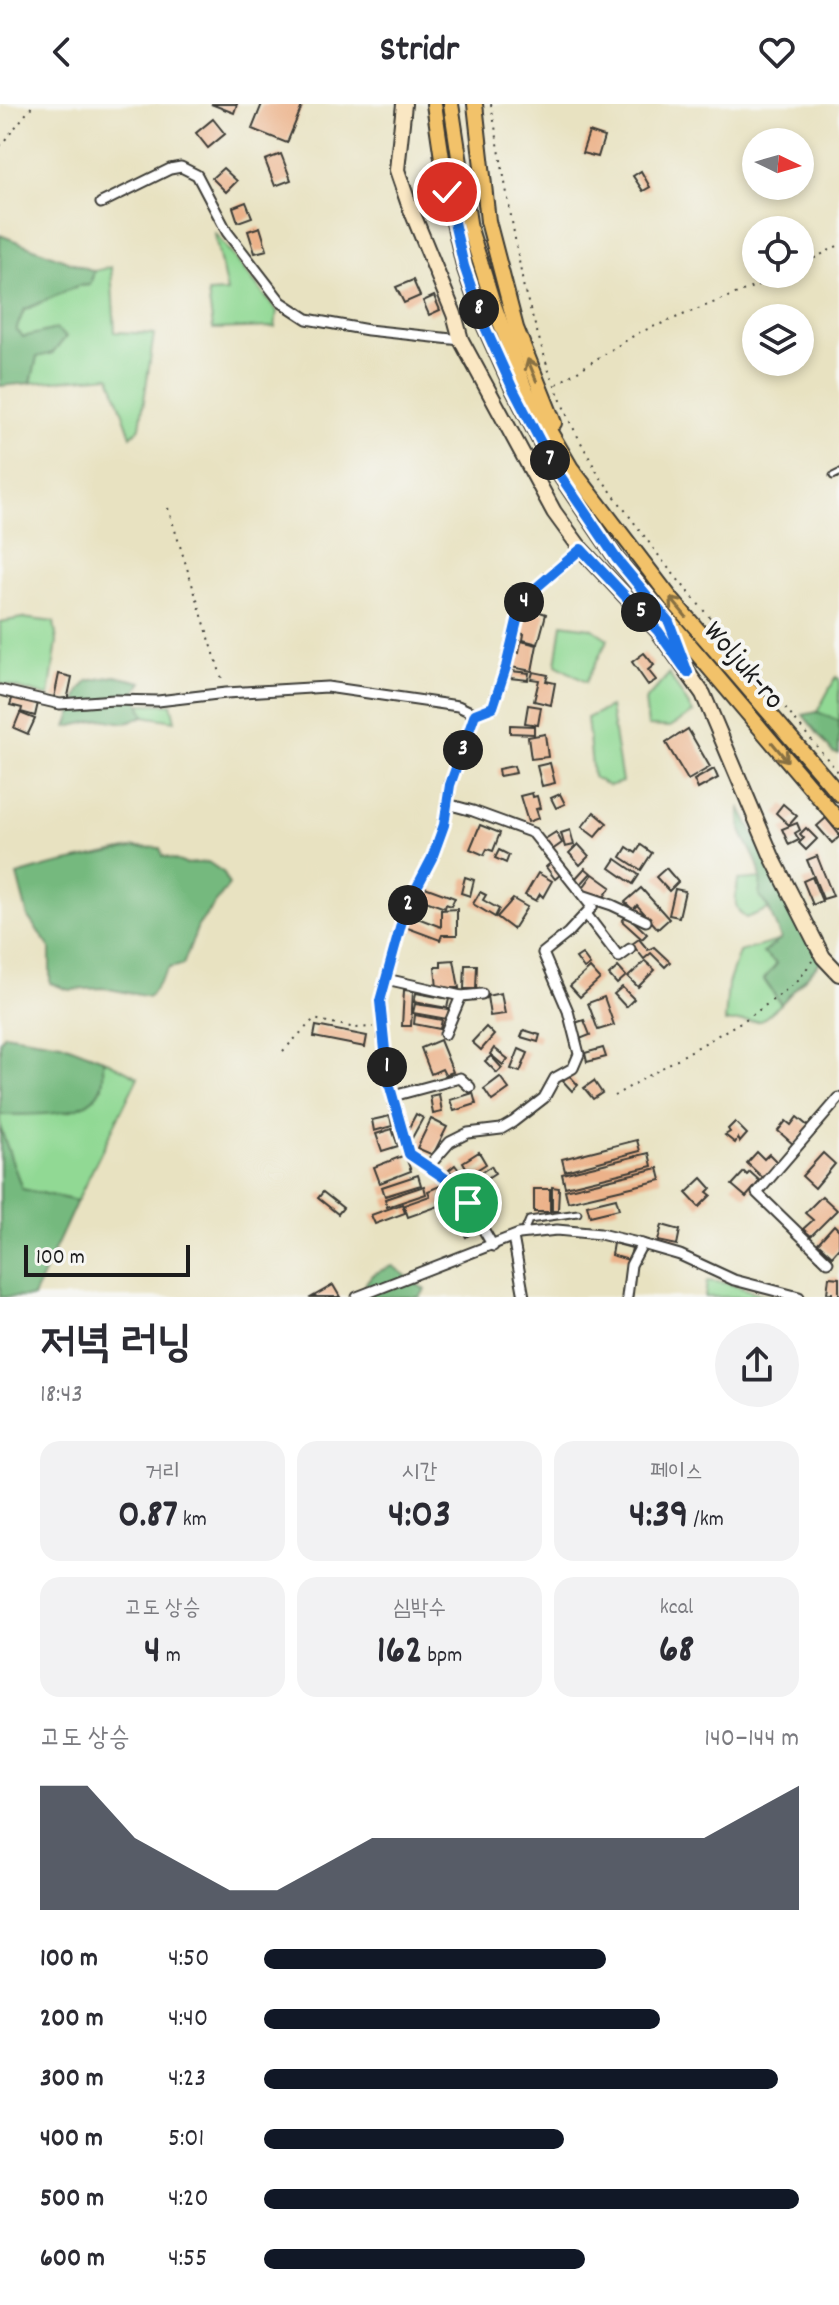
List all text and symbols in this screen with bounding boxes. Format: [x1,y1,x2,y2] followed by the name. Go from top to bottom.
[380,26,459,78] text: Stridr
[40,30,84,74] icon: back
[755,30,799,74] icon: heart
[742,128,814,200] north arrow
[742,128,814,376] map controls
[413,158,481,226] pin
[425,170,469,214] icon: check
[742,216,814,288] button: locate
[459,289,499,329] pin: 8
[475,293,483,324] text: 8
[742,304,814,376] button: layers
[524,358,538,383] one-way arrow
[530,440,570,480] pin: 7
[546,444,554,475] text: 7
[504,582,544,622] pin: 4
[519,586,529,617] text: 4
[621,592,661,632] pin: 5
[636,596,646,627] text: 5
[669,598,687,618] one-way arrow
[691,613,793,721] street label: Woljuk-ro
[443,730,483,770] pin: 3
[458,734,468,765] text: 3
[771,741,789,762] one-way arrow
[388,885,428,925] pin: 2
[403,889,413,920] text: 2
[367,1047,407,1087] pin: 1
[385,1051,389,1082] text: 1
[434,1169,502,1237] pin
[446,1181,490,1225] icon: arrive
[24,1241,190,1277] scale bar
[36,1243,85,1274] text: 100 m
[40,1315,192,1378] text: 저녁 러닝
[715,1323,799,1407] button: share
[40,1377,83,1414] text: 18:43
[145,1458,180,1489] text: 거리
[402,1458,437,1489] text: 시간
[650,1458,703,1489] text: 페이스
[118,1489,178,1546] text: 0.87
[388,1489,451,1546] text: 4:03
[629,1489,688,1546] text: 4:39
[178,1505,207,1536] text: km
[688,1505,724,1536] text: /km
[660,1593,693,1624] text: kcal
[125,1594,200,1625] text: 고도 상승
[393,1594,446,1625] text: 심박수
[659,1624,694,1681] text: 68
[144,1625,161,1682] text: 4
[377,1625,423,1682] text: 162
[161,1641,181,1672] text: m
[423,1641,462,1672] text: bpm
[40,1721,130,1758] text: 고도 상승
[704,1721,799,1758] text: 140–144 m
[40,1941,98,1978] text: 100 m
[168,1941,209,1978] text: 4:50
[40,2001,104,2038] text: 200 m
[168,2001,208,2038] text: 4:40
[40,2061,104,2098] text: 300 m
[168,2061,206,2098] text: 4:23
[40,2121,103,2158] text: 400 m
[168,2121,204,2158] text: 5:01
[40,2181,104,2218] text: 500 m
[168,2181,209,2218] text: 4:20
[40,2241,105,2278] text: 600 m
[168,2241,207,2278] text: 4:55

